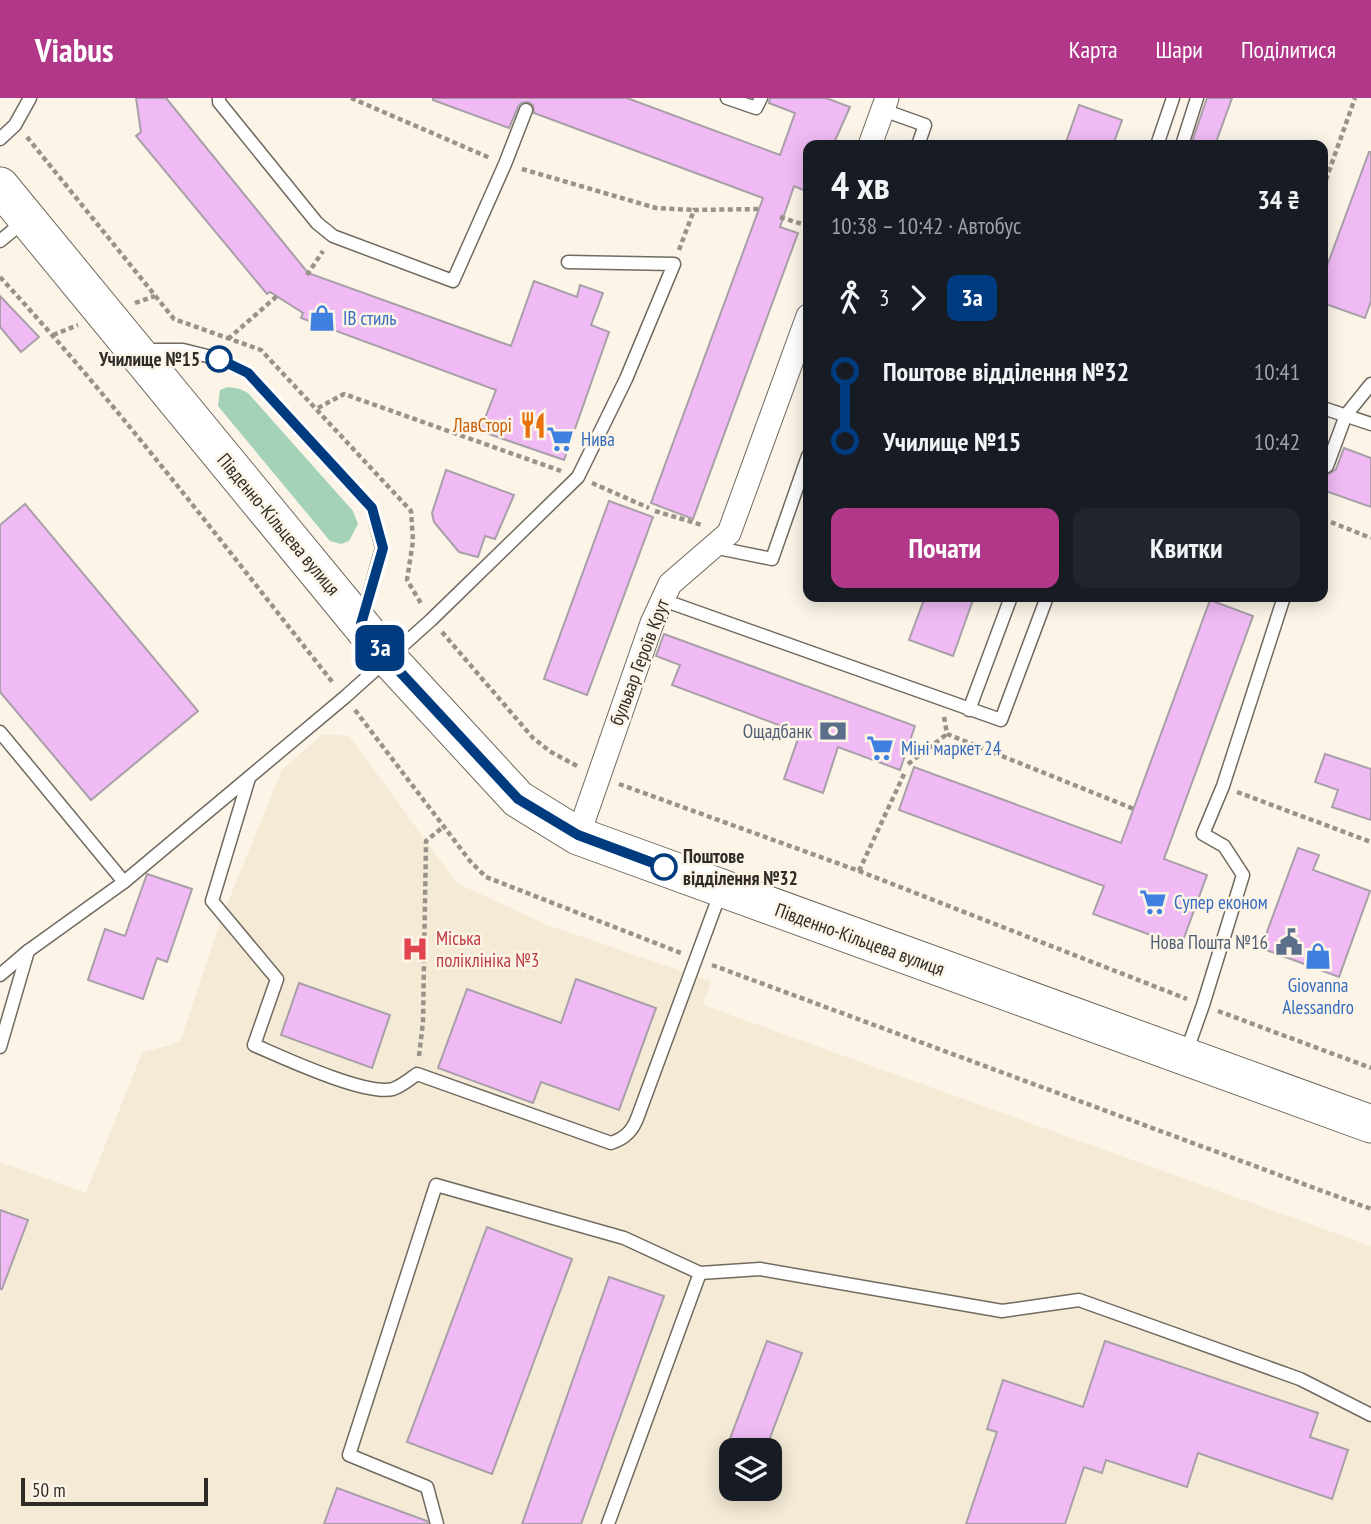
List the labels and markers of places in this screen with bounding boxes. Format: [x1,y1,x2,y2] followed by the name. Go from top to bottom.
[307,303,337,333] shop icon: ІВ стиль
[343,306,396,330] place label: ІВ стиль
[206,346,232,372] marker: Училище №15
[98,347,200,371] place label: Училище №15
[518,410,548,440] restaurant icon: ЛавСторі
[452,413,512,437] place label: ЛавСторі
[545,424,575,454] supermarket icon: Нива
[581,427,615,451] place label: Нива
[818,716,848,746] bank icon: Ощадбанк
[743,719,813,743] place label: Ощадбанк
[865,733,895,763] supermarket icon: Міні маркет 24
[901,736,1002,760] place label: Міні маркет 24
[683,844,798,890] place label: Поштове відділення №32
[651,854,677,880] marker: Поштове відділення №32
[1138,887,1168,917] supermarket icon: Супер економ
[1174,890,1268,914] place label: Супер економ
[436,926,539,972] place label: Міська поліклініка №3
[1274,927,1304,957] public building icon: Нова Пошта №16
[1150,930,1268,954] place label: Нова Пошта №16
[400,934,430,964] hospital icon: Міська поліклініка №3
[1303,941,1333,971] shop icon: Giovanna Alessandro
[1282,973,1354,1019] place label: Giovanna Alessandro

